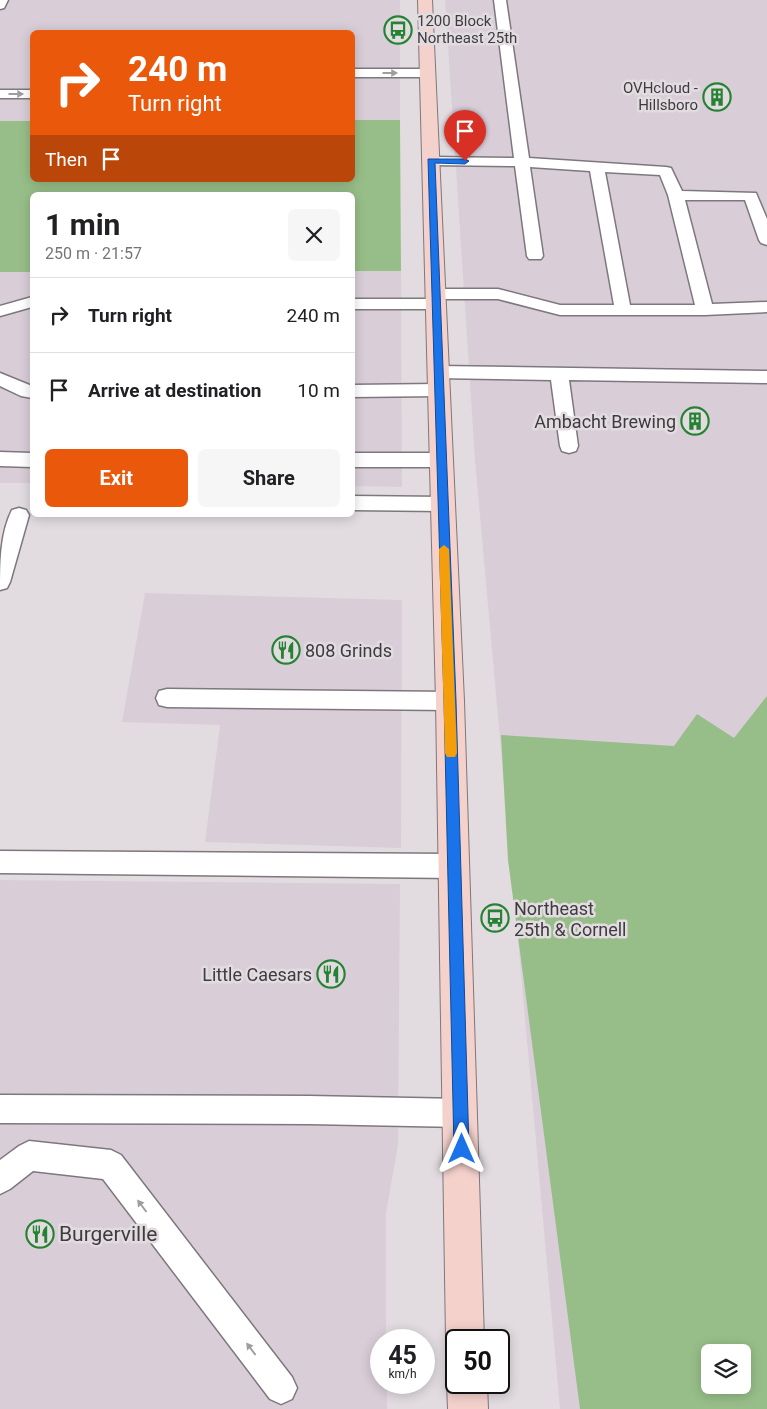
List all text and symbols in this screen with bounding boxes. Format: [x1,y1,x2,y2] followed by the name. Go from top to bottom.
[417,12,517,47] place label: 1200 Block Northeast 25th
[383,15,413,45] bus stop icon: 1200 Block Northeast 25th
[128,49,227,90] text: 240 m
[45,50,110,115] icon: right
[382,69,398,77] one-way arrow
[623,79,698,114] place label: OVHcloud - Hillsboro
[702,82,732,112] building icon: OVHcloud - Hillsboro
[9,90,25,98] one-way arrow
[128,91,222,116] text: Turn right
[444,110,486,161] pin
[451,117,479,145] icon: arrive
[97,145,125,173] icon: arrive
[45,148,87,171] text: Then
[45,207,120,242] text: 1 min
[288,209,340,261] button: close
[45,244,142,263] text: 250 m · 21:57
[45,301,73,329] icon: right
[88,304,172,327] text: Turn right
[287,304,340,327] text: 240 m
[45,376,73,404] icon: arrive
[88,379,261,402] text: Arrive at destination
[297,379,340,402] text: 10 m
[680,406,710,436] building icon: Ambacht Brewing
[534,411,676,432] place label: Ambacht Brewing
[45,449,188,507] button: Exit
[198,449,340,507] button: Share
[271,635,301,665] restaurant icon: 808 Grinds
[305,640,392,661] place label: 808 Grinds
[514,898,626,940] place label: Northeast 25th & Cornell
[480,903,510,933] bus stop icon: Northeast 25th & Cornell
[316,959,346,989] restaurant icon: Little Caesars
[202,964,312,985] place label: Little Caesars
[435,1122,487,1174] position arrow
[137,1199,147,1213] one-way arrow
[25,1219,55,1249] restaurant icon: Burgerville
[59,1222,157,1246] place label: Burgerville
[445,1329,510,1394] speed limit sign: 50
[388,1341,417,1370] text: 45
[246,1343,257,1356] one-way arrow
[701,1344,751,1394] map controls
[701,1344,751,1394] button: layers
[388,1367,417,1381] text: km/h

